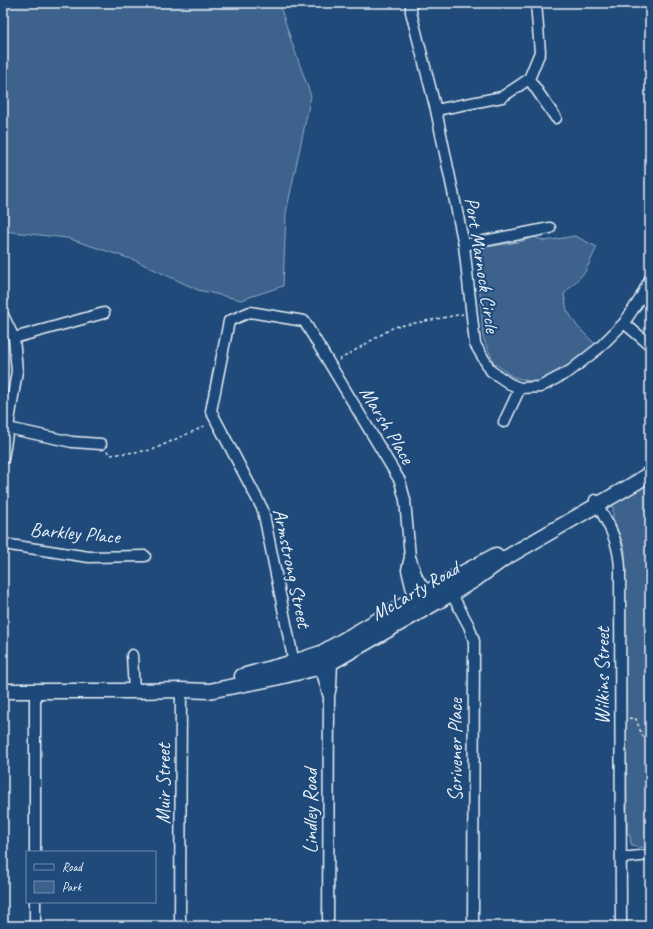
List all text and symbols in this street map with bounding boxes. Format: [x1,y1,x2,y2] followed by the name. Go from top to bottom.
[459,196,505,336] street label: Port Marnock Circle
[354,382,421,470] street label: Marsh Place
[267,506,317,632] street label: Armstrong Street
[29,517,122,550] street label: Barkley Place
[367,554,466,626] street label: McLarty Road
[590,625,615,724] street label: Wilkins Street
[443,697,468,802] street label: Scrivener Place
[151,741,176,824] street label: Muir Street
[298,765,323,854] street label: Lindley Road
[26,851,156,903] legend
[62,859,84,875] text: Road
[62,879,83,895] text: Park

